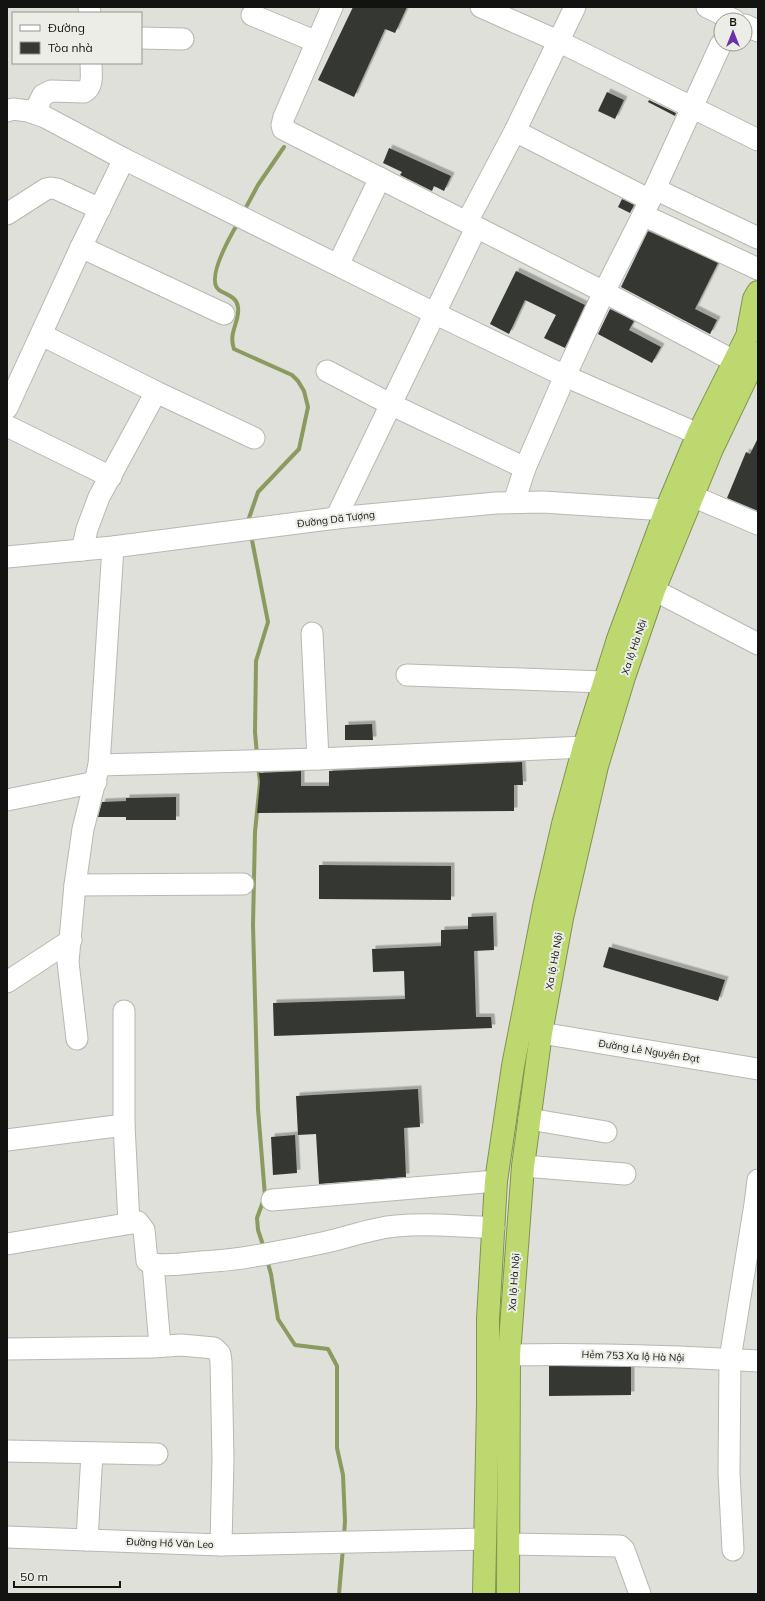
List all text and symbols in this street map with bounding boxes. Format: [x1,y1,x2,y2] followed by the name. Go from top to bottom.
[12,12,142,64] legend
[713,12,753,52] north arrow
[729,15,737,29] text: B
[48,20,85,35] text: Đường
[48,40,93,55] text: Tòa nhà
[296,508,376,530] street label: Đường Dã Tượng
[618,618,650,676] street label: Xa lộ Hà Nội
[543,931,565,991] street label: Xa lộ Hà Nội
[597,1037,701,1065] street label: Đường Lê Nguyên Đạt
[506,1253,522,1311] street label: Xa lộ Hà Nội
[581,1348,685,1364] street label: Hẻm 753 Xa lộ Hà Nội
[126,1535,214,1551] street label: Đường Hồ Văn Leo
[14,1563,120,1589] scale bar
[20,1569,48,1584] text: 50 m

